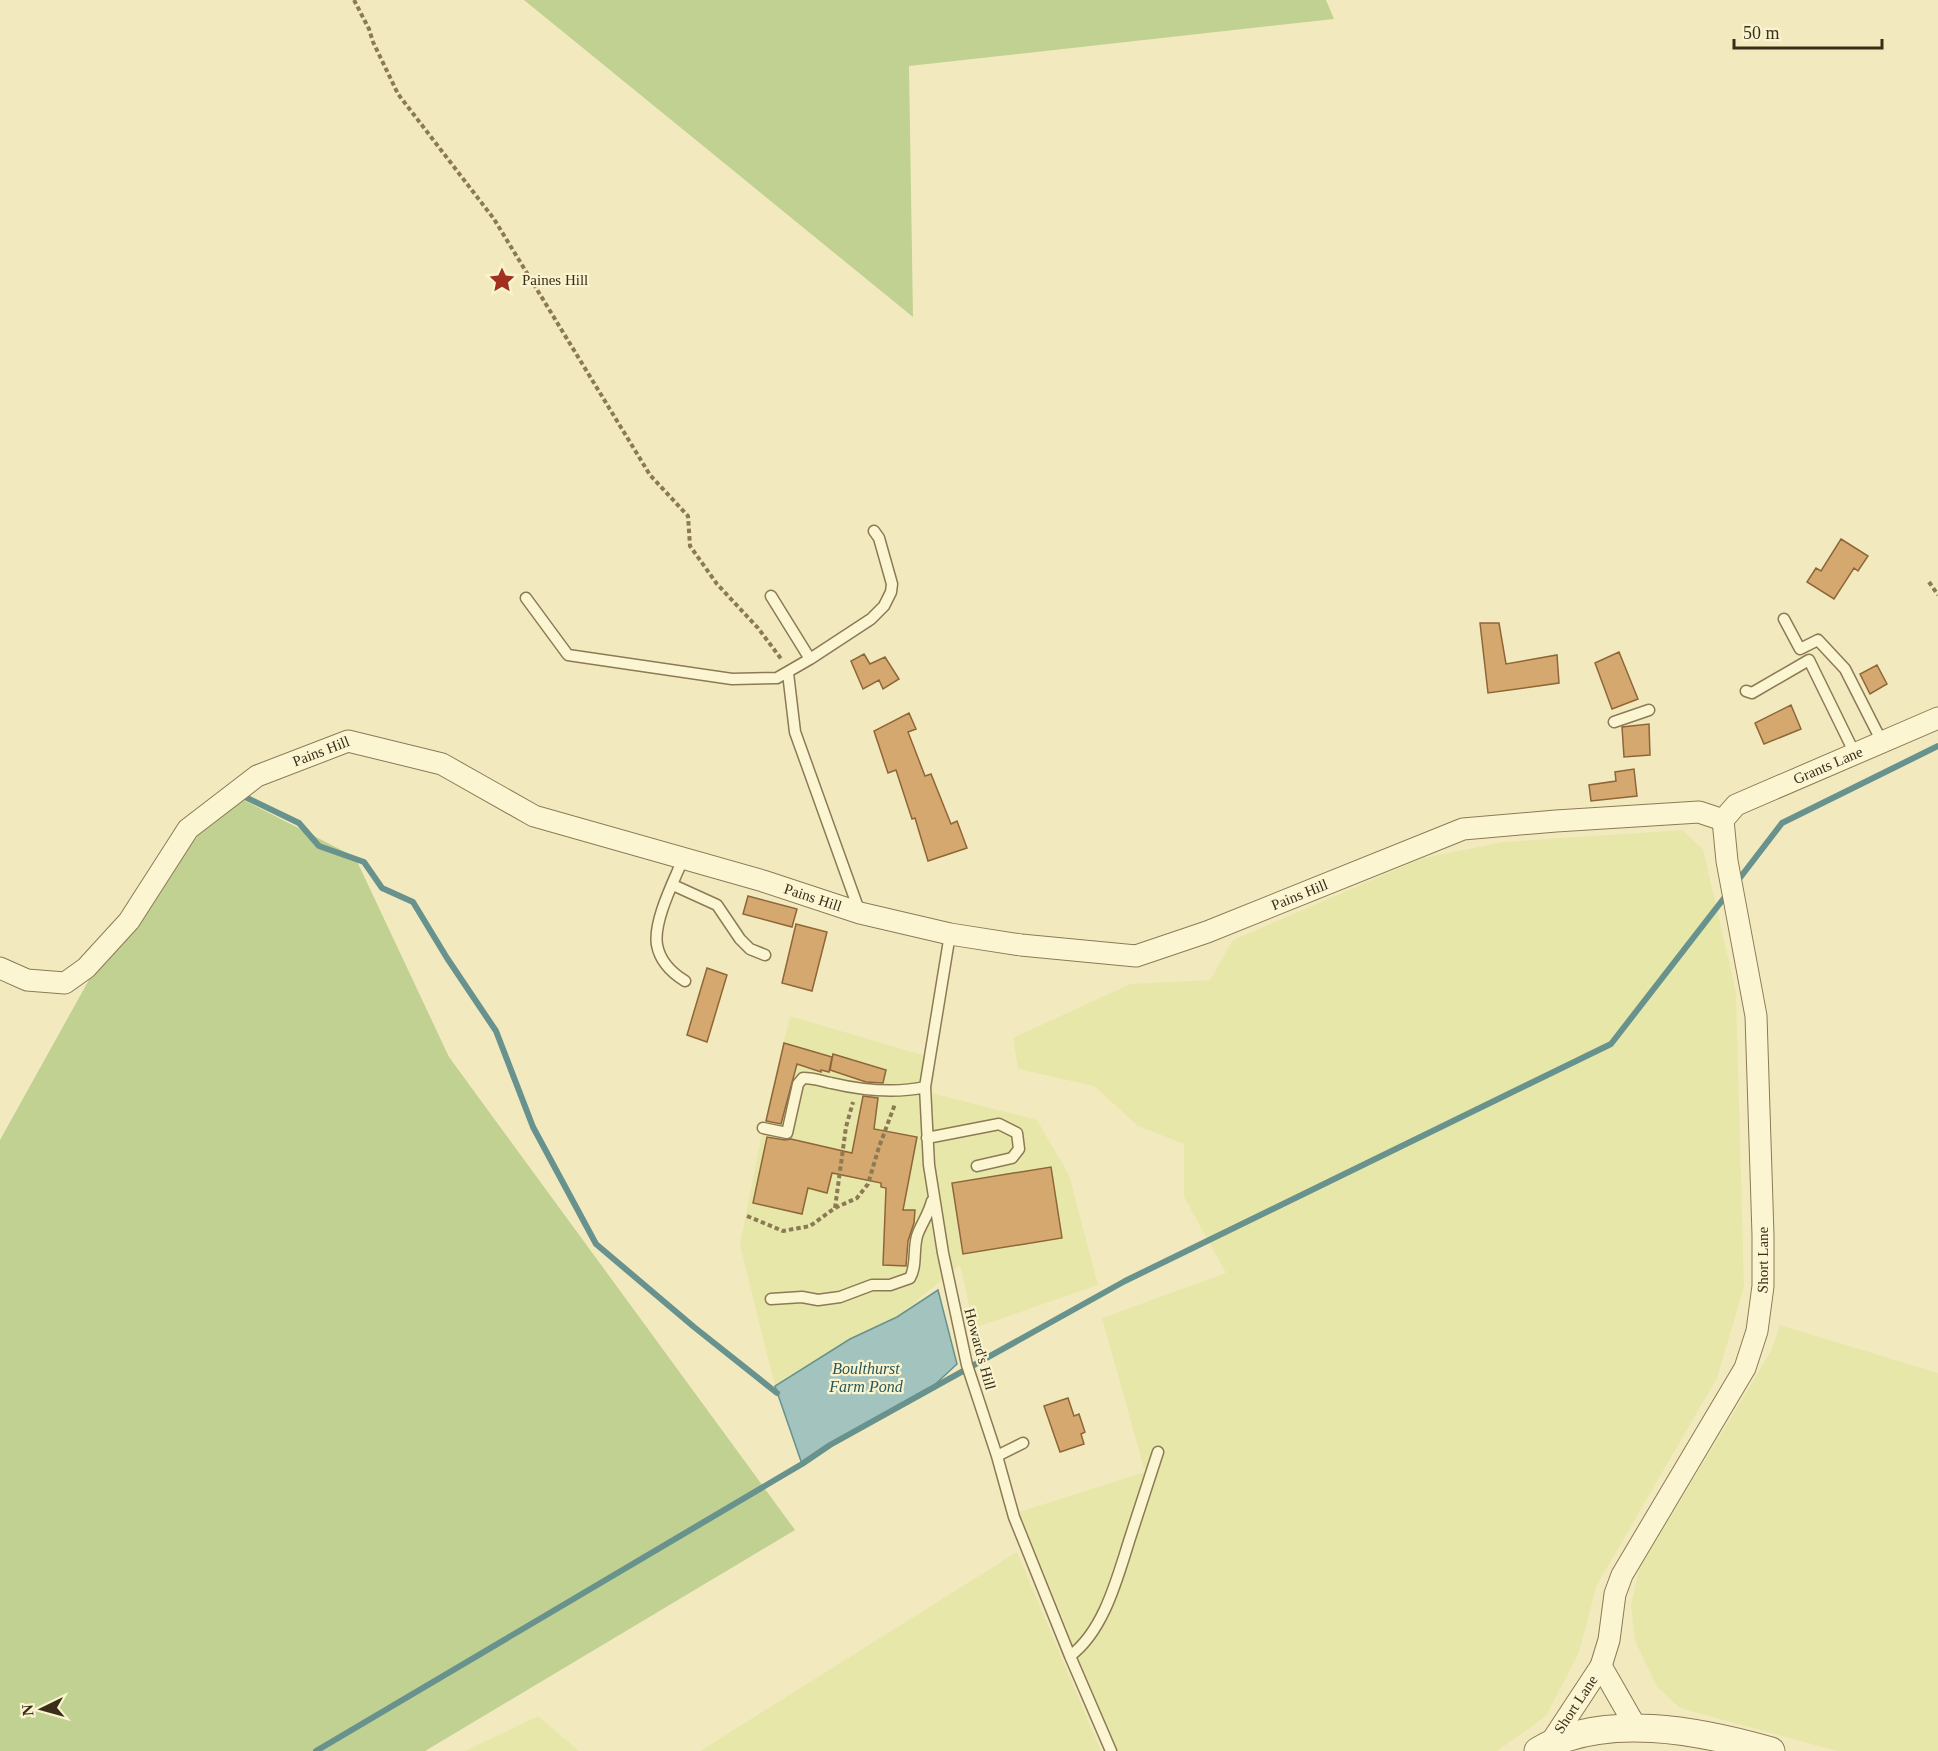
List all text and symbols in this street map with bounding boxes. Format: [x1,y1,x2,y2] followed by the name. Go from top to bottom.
[1734,12,1882,50] scale bar
[1743,23,1780,43] text: 50 m
[487,265,517,295] place icon: Paines Hill
[522,272,588,288] place label: Paines Hill
[290,733,352,770] street label: Pains Hill
[1791,743,1865,787] street label: Grants Lane
[1269,876,1330,913] street label: Pains Hill
[782,881,844,914] street label: Pains Hill
[1754,1226,1771,1294] street label: Short Lane
[961,1306,999,1392] street label: Howard's Hill
[828,1360,904,1395] water label: Boulthurst Farm Pond
[1551,1672,1601,1736] street label: Short Lane
[12,1679,72,1739] north arrow
[19,1703,37,1717] text: N

